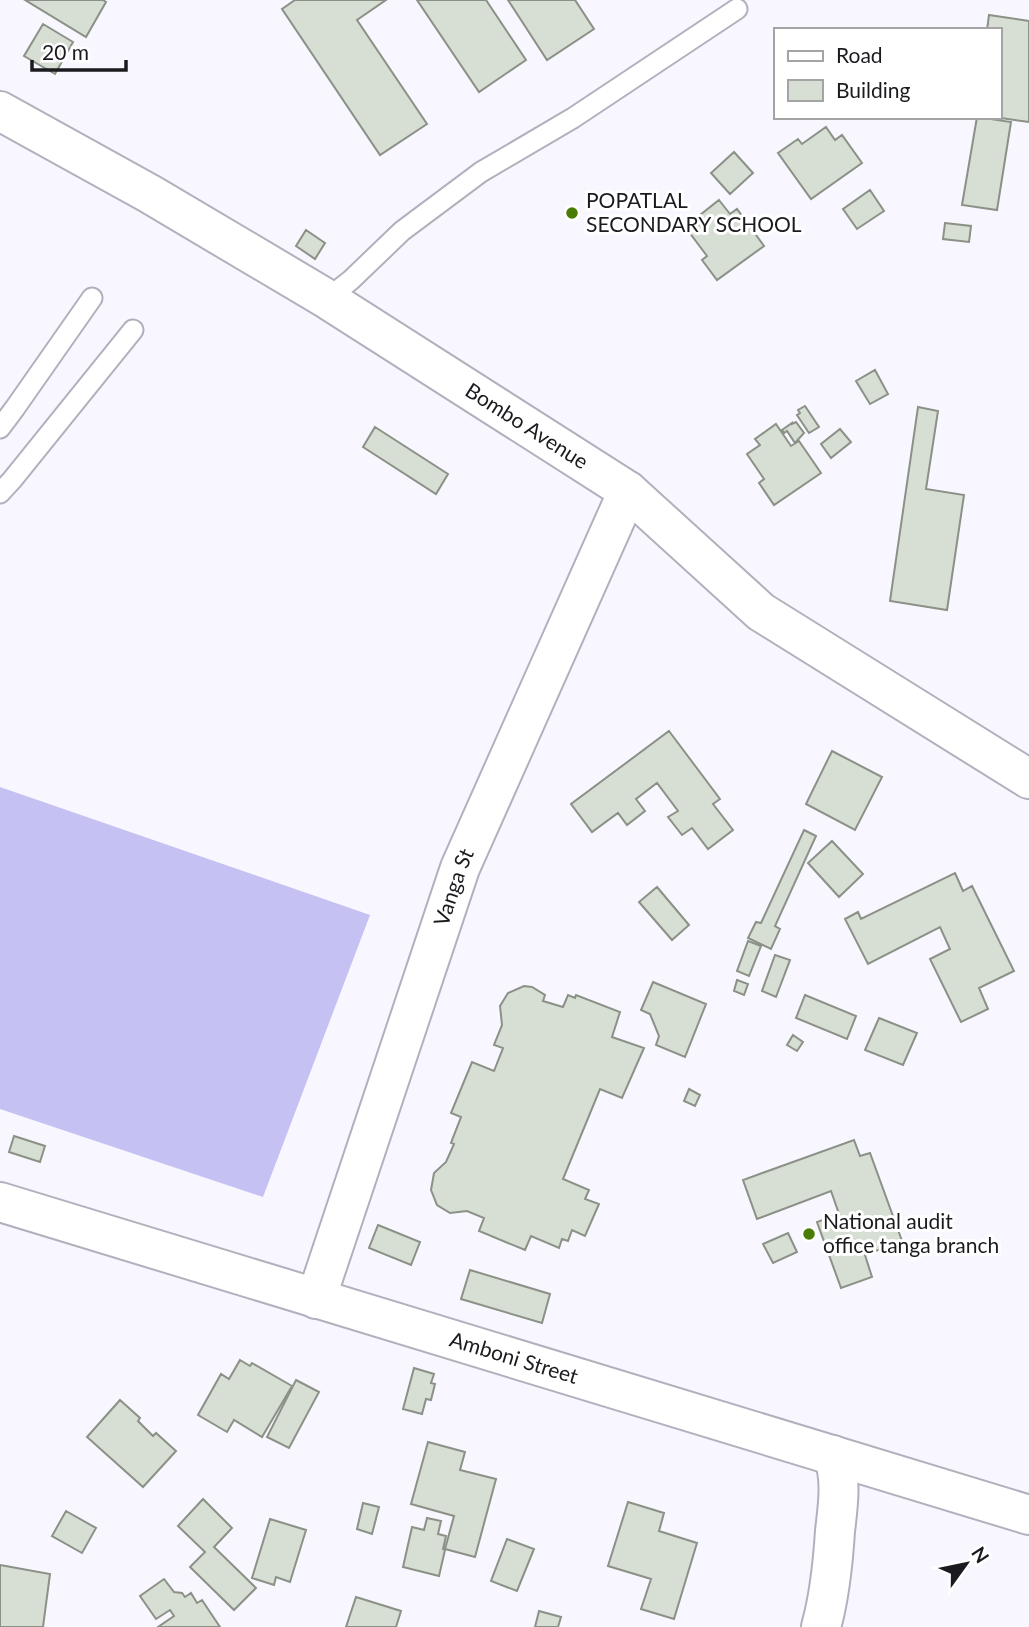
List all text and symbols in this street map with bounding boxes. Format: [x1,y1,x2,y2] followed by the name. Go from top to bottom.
[32,28,126,72] scale bar
[774,28,1001,119] legend
[42,39,89,64] text: 20 m
[836,42,883,67] text: Road
[836,77,911,102] text: Building
[586,187,802,236] place label: POPATLAL SECONDARY SCHOOL
[564,205,580,221] marker: POPATLAL SECONDARY SCHOOL
[461,377,593,473] street label: Bombo Avenue
[428,844,478,929] street label: Vanga St
[823,1208,999,1257] place label: National audit office tanga branch
[801,1226,817,1242] marker: National audit office tanga branch
[447,1326,582,1388] street label: Amboni Street
[931,1529,1001,1599] north arrow
[967,1542,994,1567] text: N

